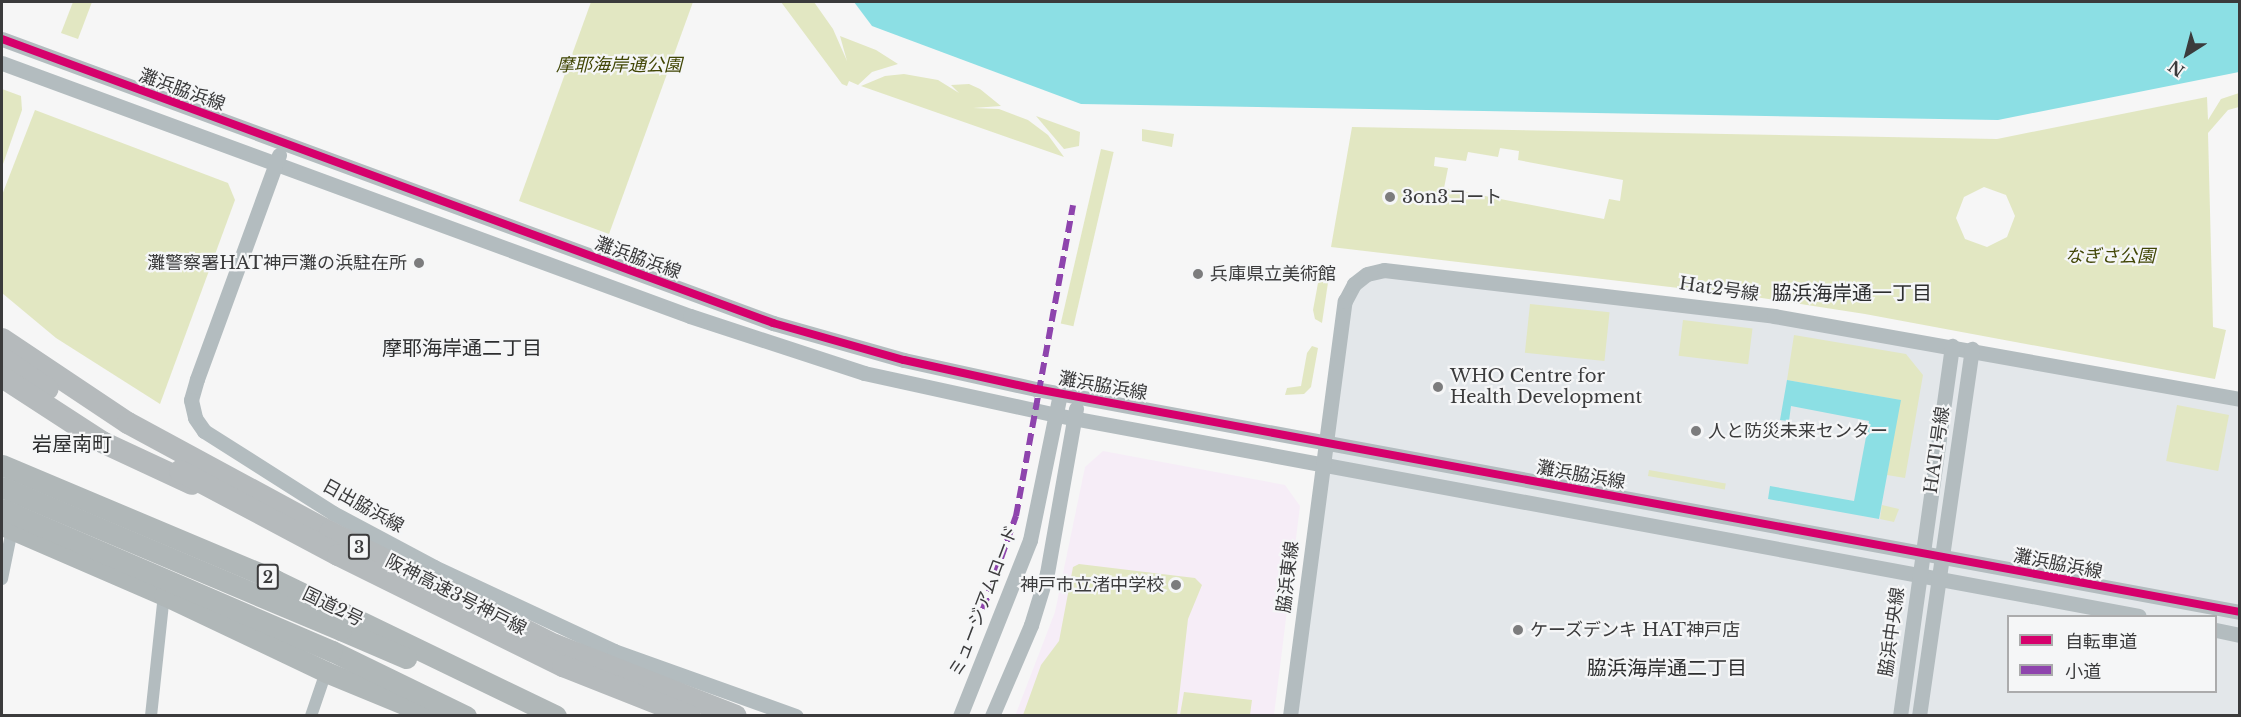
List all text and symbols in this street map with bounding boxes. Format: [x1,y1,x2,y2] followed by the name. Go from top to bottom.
[2157,24,2217,84] north arrow
[556,54,682,76] park label: 摩耶海岸通公園
[2164,56,2188,81] text: N
[136,64,228,116] street label: 灘浜脇浜線
[1402,186,1502,208] place label: 3on3コート
[1383,190,1397,204] marker: 3on3コート
[592,232,684,284] street label: 灘浜脇浜線
[2065,245,2155,267] park label: なぎさ公園
[147,252,407,274] place label: 灘警察署HAT神戸灘の浜駐在所
[412,256,426,270] marker: 灘警察署HAT神戸灘の浜駐在所
[1210,263,1336,285] place label: 兵庫県立美術館
[1191,267,1205,281] marker: 兵庫県立美術館
[1678,273,1760,305] street label: Hat2号線
[1772,281,1932,305] district label: 脇浜海岸通一丁目
[382,336,542,360] district label: 摩耶海岸通二丁目
[1450,366,1642,409] place label: WHO Centre for Health Development
[1057,368,1149,404] street label: 灘浜脇浜線
[1431,380,1445,394] marker: WHO Centre for Health Development
[1920,405,1954,495] street label: HAT1号線
[1708,420,1888,442] place label: 人と防災未来センター
[1689,424,1703,438] marker: 人と防災未来センター
[32,432,112,456] district label: 岩屋南町
[1535,457,1627,493] street label: 灘浜脇浜線
[318,475,408,537] street label: 日出脇浜線
[945,522,1023,680] street label: ミュージアムロード
[347,534,371,560] road number: 3
[1273,540,1303,614] street label: 脇浜東線
[2012,545,2104,583] street label: 灘浜脇浜線
[382,550,530,640] street label: 阪神高速3号神戸線
[256,564,280,590] road number: 2
[1020,574,1164,596] place label: 神戸市立渚中学校
[1169,578,1183,592] marker: 神戸市立渚中学校
[299,583,367,631] street label: 国道2号
[1875,586,1909,678] street label: 脇浜中央線
[2007,615,2217,693] legend
[1530,619,1741,641] place label: ケーズデンキ HAT神戸店
[1511,623,1525,637] marker: ケーズデンキ HAT神戸店
[2065,631,2137,653] text: 自転車道
[1587,656,1747,680] district label: 脇浜海岸通二丁目
[2065,661,2101,683] text: 小道

